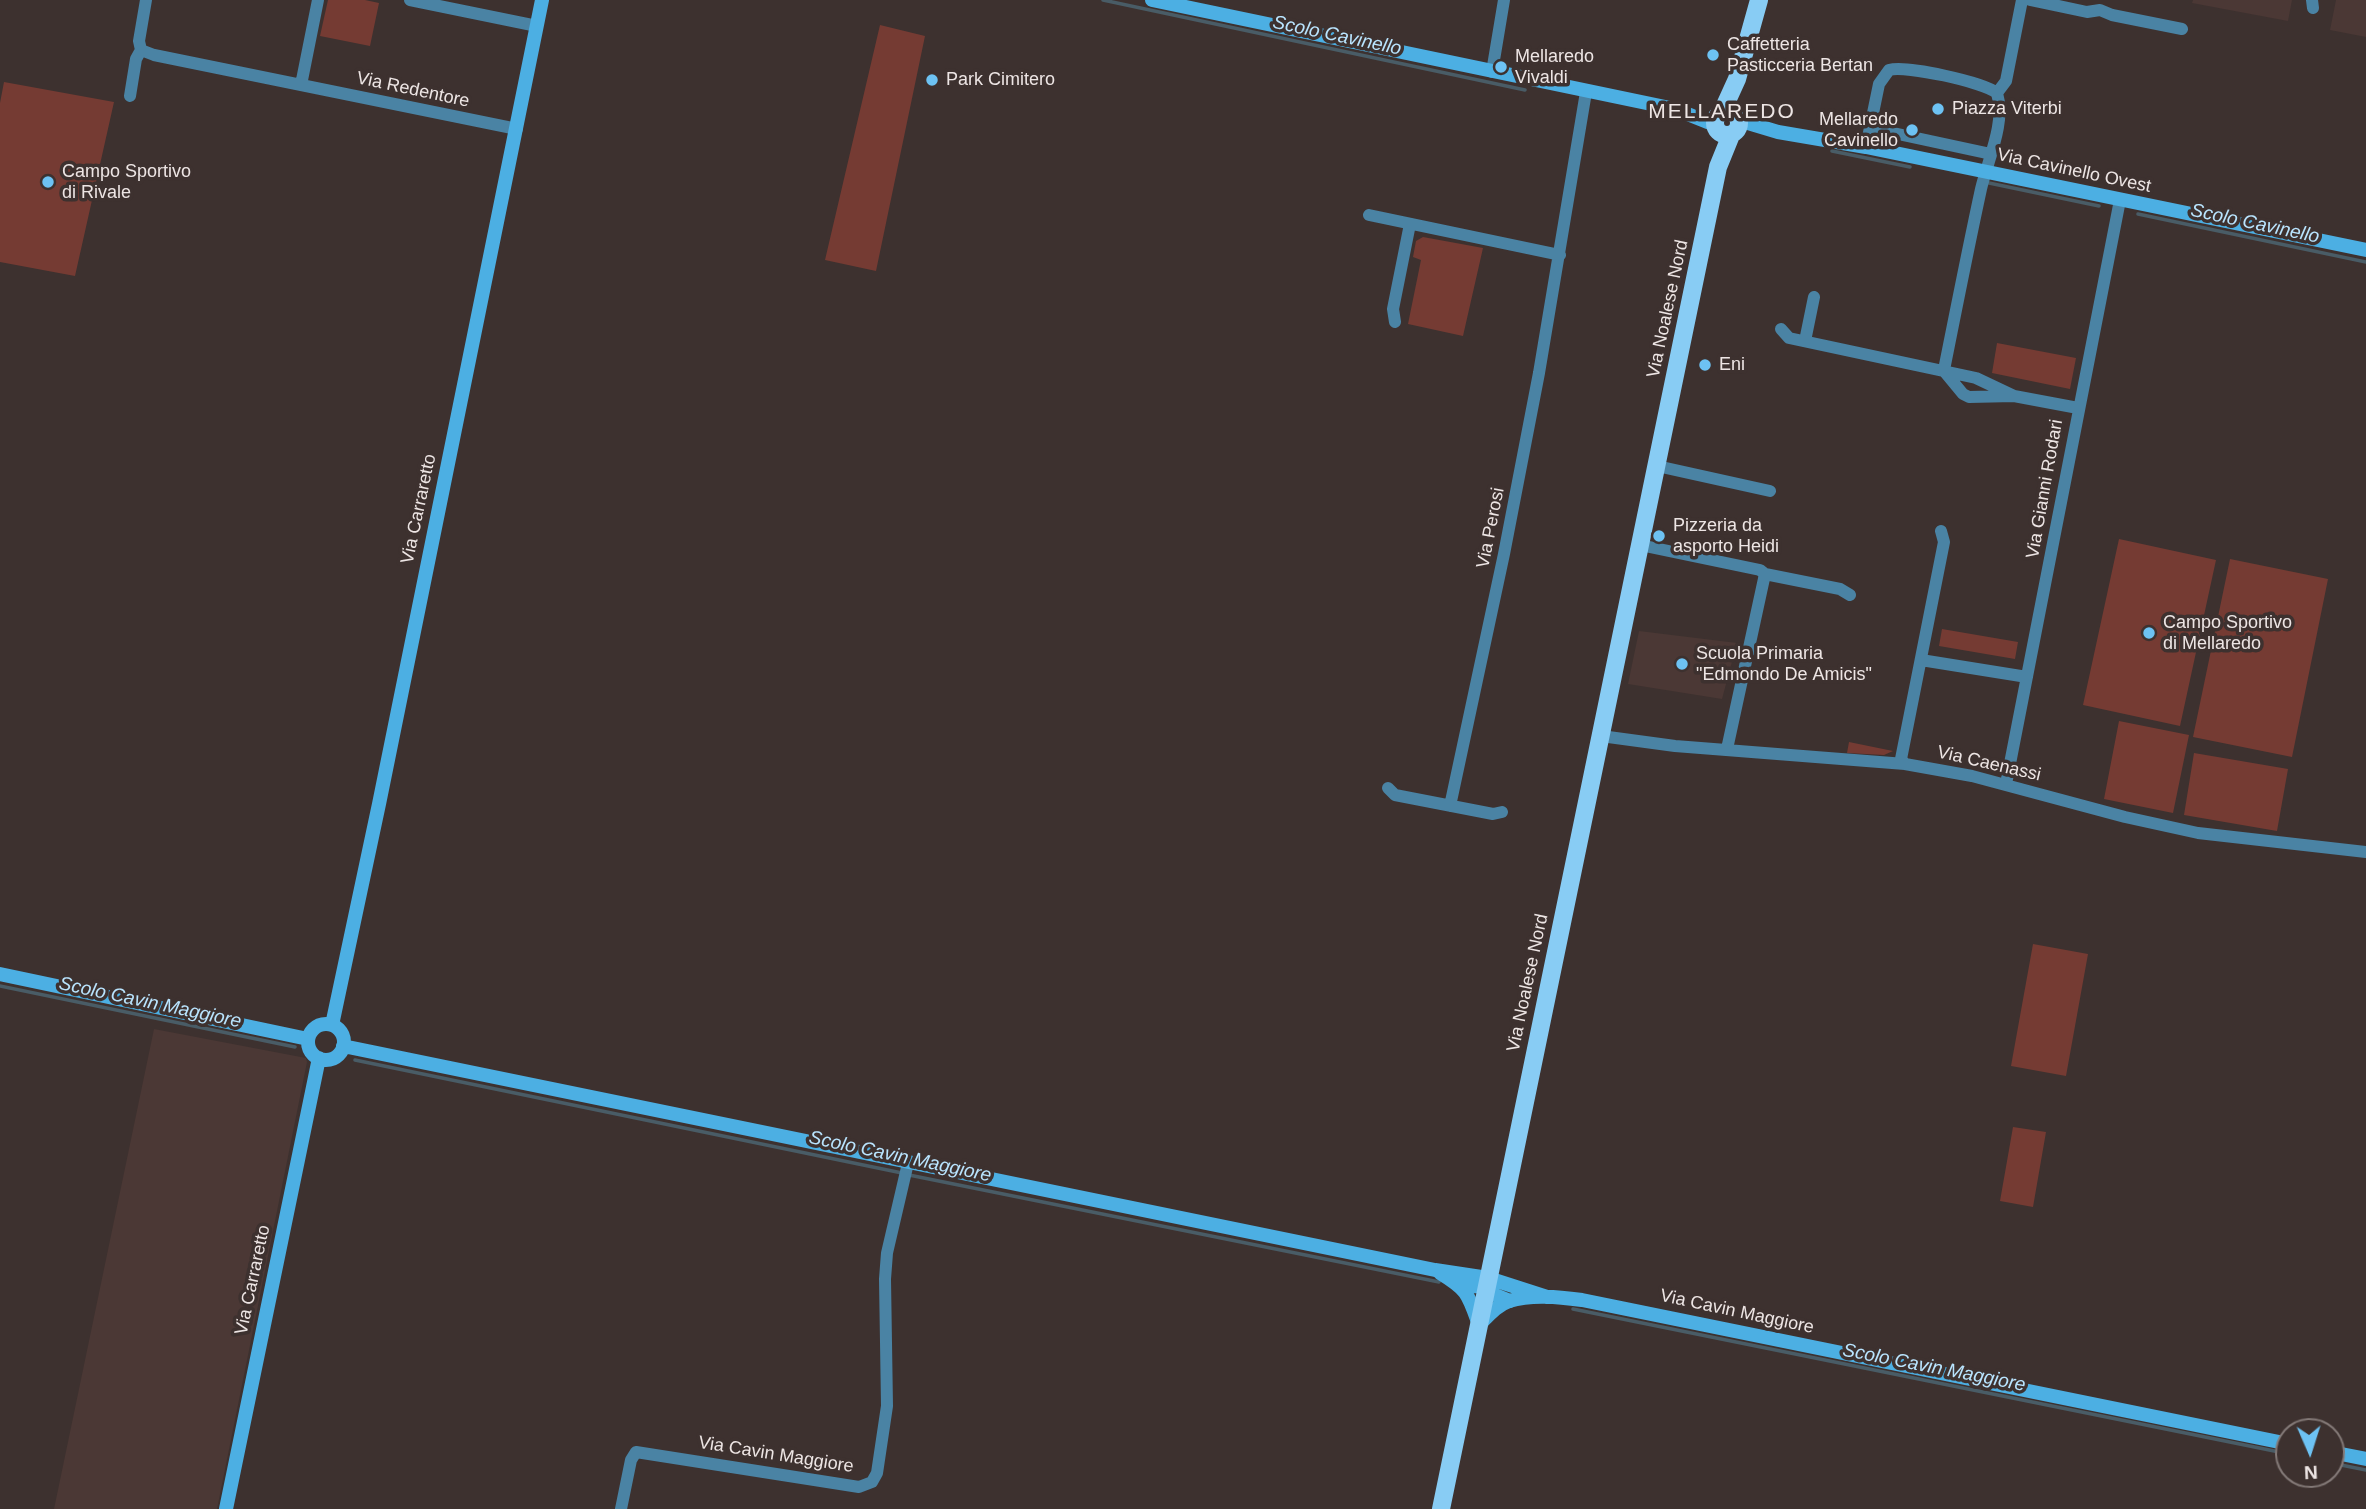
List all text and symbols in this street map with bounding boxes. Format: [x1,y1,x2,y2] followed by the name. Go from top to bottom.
[1271,11,1403,61] water label: Scolo Cavinello
[1727,34,1873,76] place label: Caffetteria Pasticceria Bertan
[1515,46,1594,88] place label: Mellaredo Vivaldi
[1705,47,1721,63] marker: Caffetteria Pasticceria Bertan
[1493,59,1509,75] marker: Mellaredo Vivaldi
[355,68,471,112] street label: Via Redentore
[946,69,1055,91] place label: Park Cimitero
[924,72,940,88] marker: Park Cimitero
[1952,98,2062,120] place label: Piazza Viterbi
[1649,99,1795,125] district label: MELLAREDO
[1930,101,1946,117] marker: Piazza Viterbi
[1819,109,1898,152] place label: Mellaredo Cavinello
[1904,122,1920,138] marker: Mellaredo Cavinello
[1995,144,2153,198] street label: Via Cavinello Ovest
[62,161,191,204] place label: Campo Sportivo di Rivale
[40,174,56,190] marker: Campo Sportivo di Rivale
[2189,199,2321,249] water label: Scolo Cavinello
[1643,238,1693,380] street label: Via Noalese Nord
[1719,354,1745,376] place label: Eni
[1697,357,1713,373] marker: Eni
[2022,418,2068,560] street label: Via Gianni Rodari
[397,452,441,566] street label: Via Carraretto
[1473,486,1509,570] street label: Via Perosi
[1673,515,1779,558] place label: Pizzeria da asporto Heidi
[1651,528,1667,544] marker: Pizzeria da asporto Heidi
[2163,612,2292,654] place label: Campo Sportivo di Mellaredo
[2141,625,2157,641] marker: Campo Sportivo di Mellaredo
[1696,643,1872,686] place label: Scuola Primaria "Edmondo De Amicis"
[1674,656,1690,672] marker: Scuola Primaria "Edmondo De Amicis"
[1935,742,2043,786] street label: Via Caenassi
[1503,912,1553,1054] street label: Via Noalese Nord
[57,973,243,1033] water label: Scolo Cavin Maggiore
[807,1127,993,1187] water label: Scolo Cavin Maggiore
[231,1223,275,1337] street label: Via Carraretto
[1658,1285,1816,1339] street label: Via Cavin Maggiore
[1841,1339,2027,1397] water label: Scolo Cavin Maggiore
[2275,1418,2345,1488] north arrow
[697,1432,855,1478] street label: Via Cavin Maggiore
[2304,1462,2318,1483] text: N

